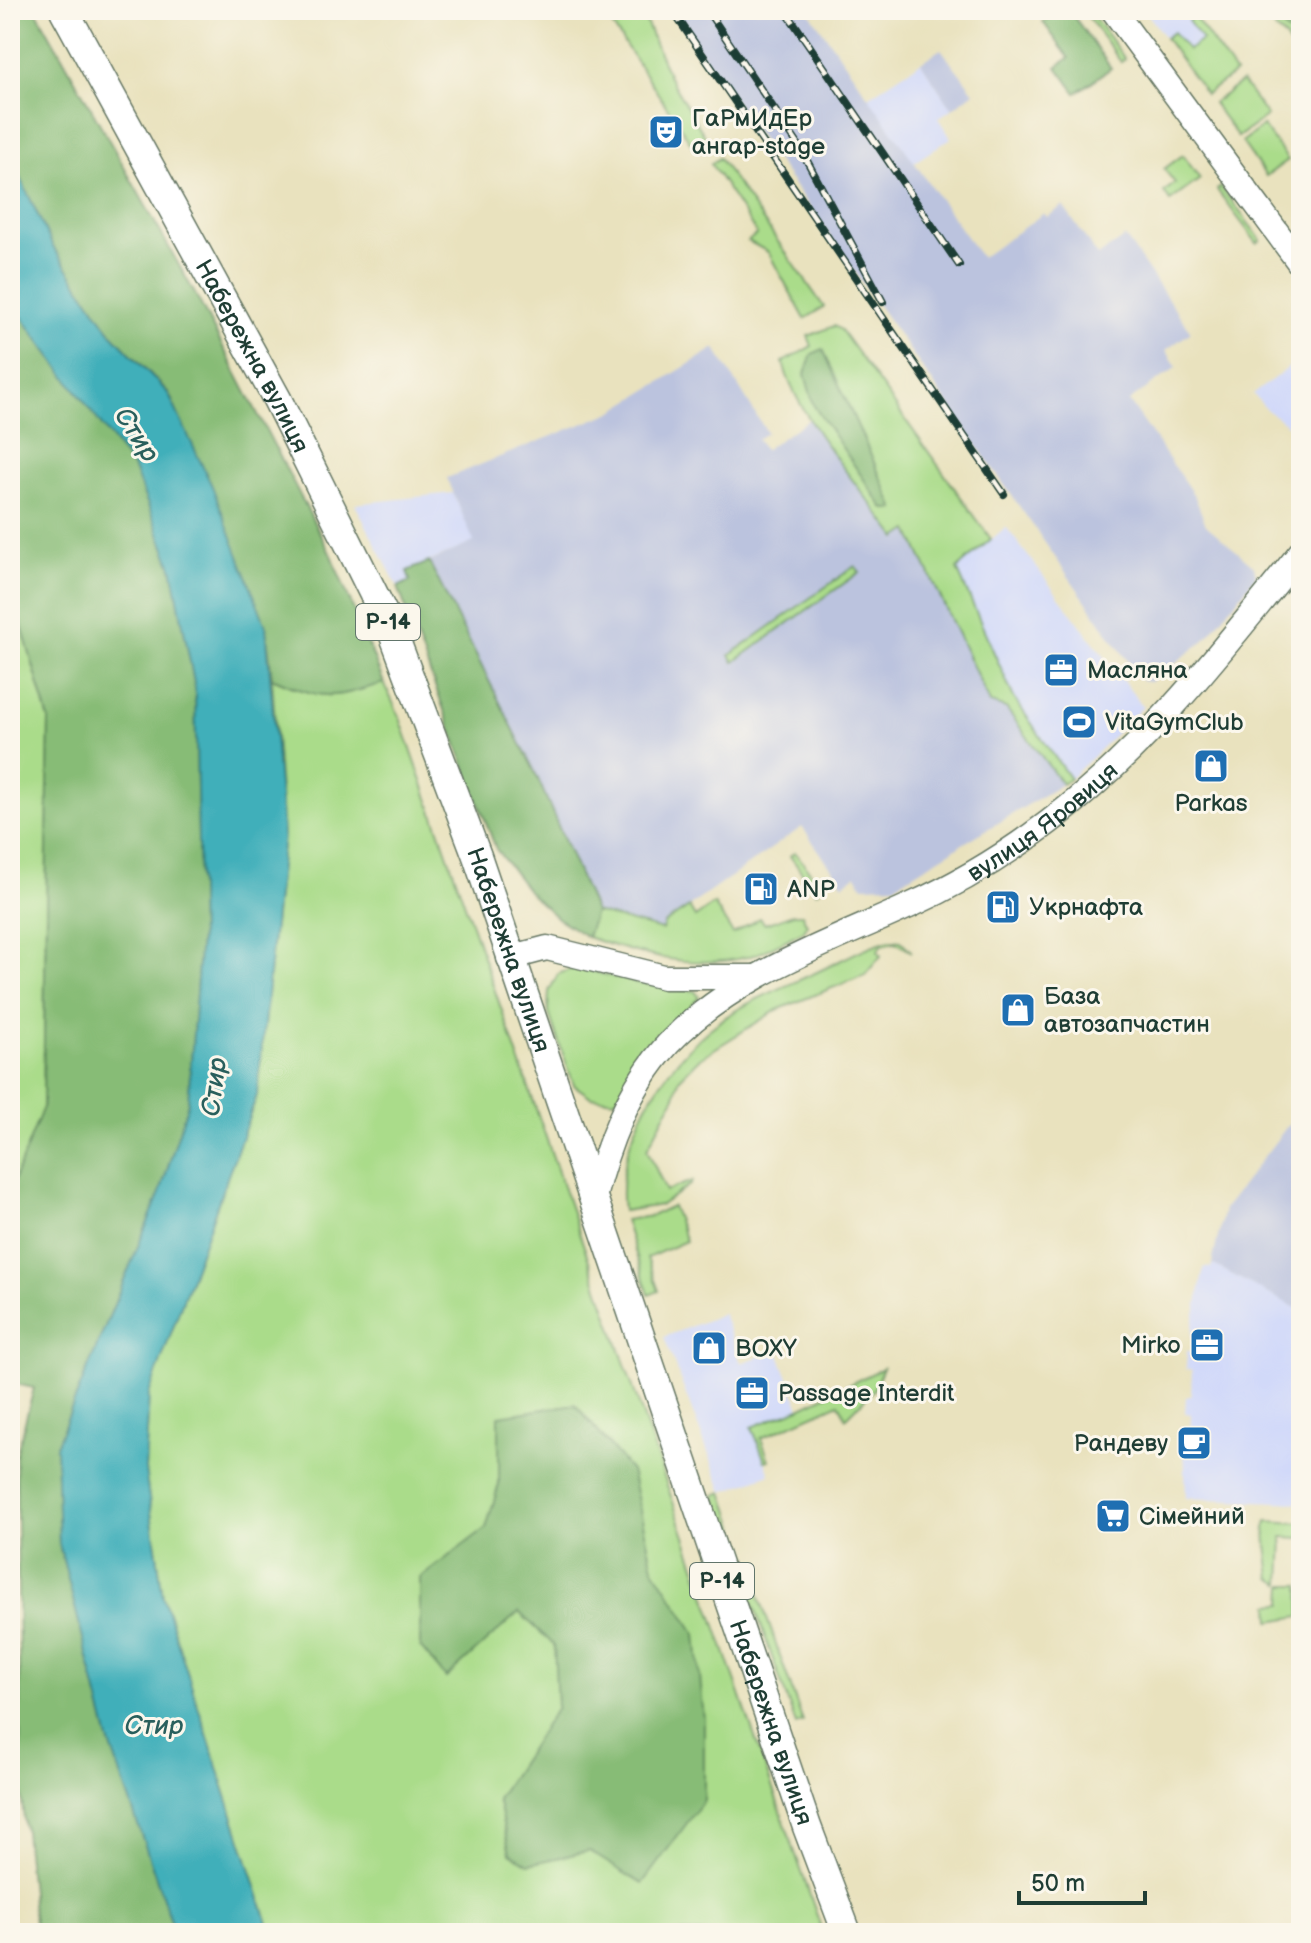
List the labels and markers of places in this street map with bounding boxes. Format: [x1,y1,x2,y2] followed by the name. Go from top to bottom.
[692,104,825,161] place label: ГаРмИдЕр ангар-stage
[647,113,685,151] theatre icon: ГаРмИдЕр ангар-stage
[1042,651,1080,689] office icon: Масляна
[1087,656,1188,685] place label: Масляна
[1060,703,1098,741] sports icon: VitaGymClub
[1105,708,1244,737] place label: VitaGymClub
[1192,747,1230,785] shop icon: Parkas
[1174,789,1248,818] place label: Parkas
[742,870,780,908] fuel station icon: ANP
[787,875,835,904] place label: ANP
[984,888,1022,926] fuel station icon: Укрнафта
[1029,893,1143,922] place label: Укрнафта
[1044,982,1210,1039] place label: База автозапчастин
[999,991,1037,1029] shop icon: База автозапчастин
[1188,1326,1226,1364] office icon: Mirko
[690,1329,728,1367] shop icon: BOXY
[1121,1331,1181,1360] place label: Mirko
[735,1334,798,1363] place label: BOXY
[733,1374,771,1412] office icon: Passage Interdit
[778,1379,955,1408] place label: Passage Interdit
[1175,1424,1213,1462] cafe icon: Рандеву
[1073,1429,1168,1458] place label: Рандеву
[1094,1497,1132,1535] supermarket icon: Сімейний
[1139,1502,1245,1531] place label: Сімейний

